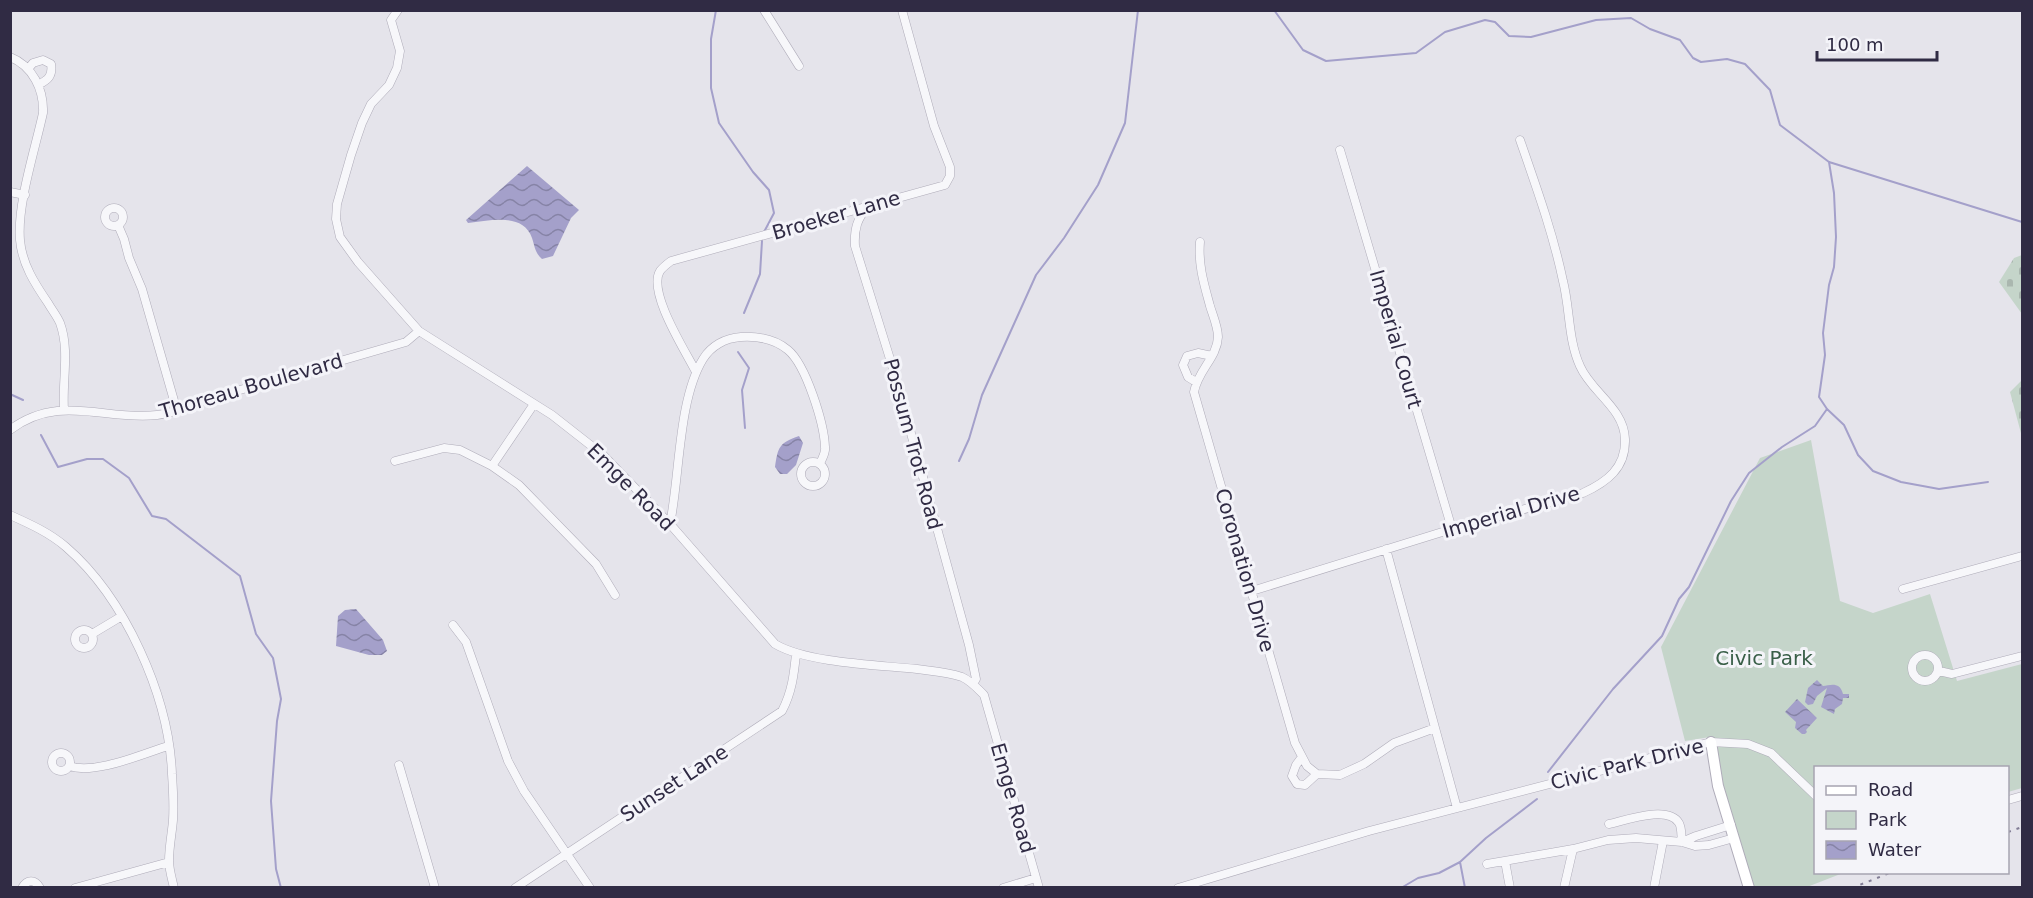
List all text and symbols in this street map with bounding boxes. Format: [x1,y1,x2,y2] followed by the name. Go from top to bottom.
[1817,24,1937,62] scale bar
[1826,34,1884,55] text: 100 m
[769,185,903,245] street label: Broeker Lane
[1365,267,1427,411] street label: Imperial Court
[156,348,345,424] street label: Thoreau Boulevard
[879,356,947,532] street label: Possum Trot Road
[582,438,680,536] street label: Emge Road
[1440,481,1582,543] street label: Imperial Drive
[1210,485,1280,655] street label: Coronation Drive
[1715,646,1813,670] park label: Civic Park
[1548,733,1706,795] street label: Civic Park Drive
[616,739,732,827] street label: Sunset Lane
[986,740,1040,856] street label: Emge Road
[1814,766,2009,874] legend
[1868,779,1913,800] text: Road
[1868,809,1907,830] text: Park
[1868,839,1922,860] text: Water

